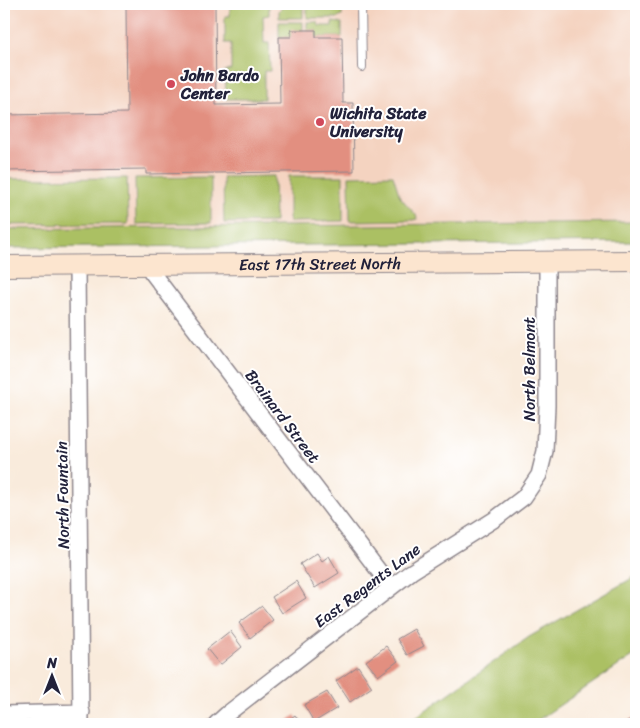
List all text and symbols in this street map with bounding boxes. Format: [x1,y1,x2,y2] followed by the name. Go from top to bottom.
[180,61,259,108] place label: John Bardo Center
[165,78,177,90] marker: John Bardo Center
[330,99,427,146] place label: Wichita State University
[314,116,326,128] marker: Wichita State University
[239,249,401,279] street label: East 17th Street North
[515,317,544,421] street label: North Belmont
[237,363,328,470] street label: Brainard Street
[47,441,78,549] street label: North Fountain
[308,535,427,635] street label: East Regents Lane
[28,650,78,700] north arrow
[46,651,57,676] text: N

